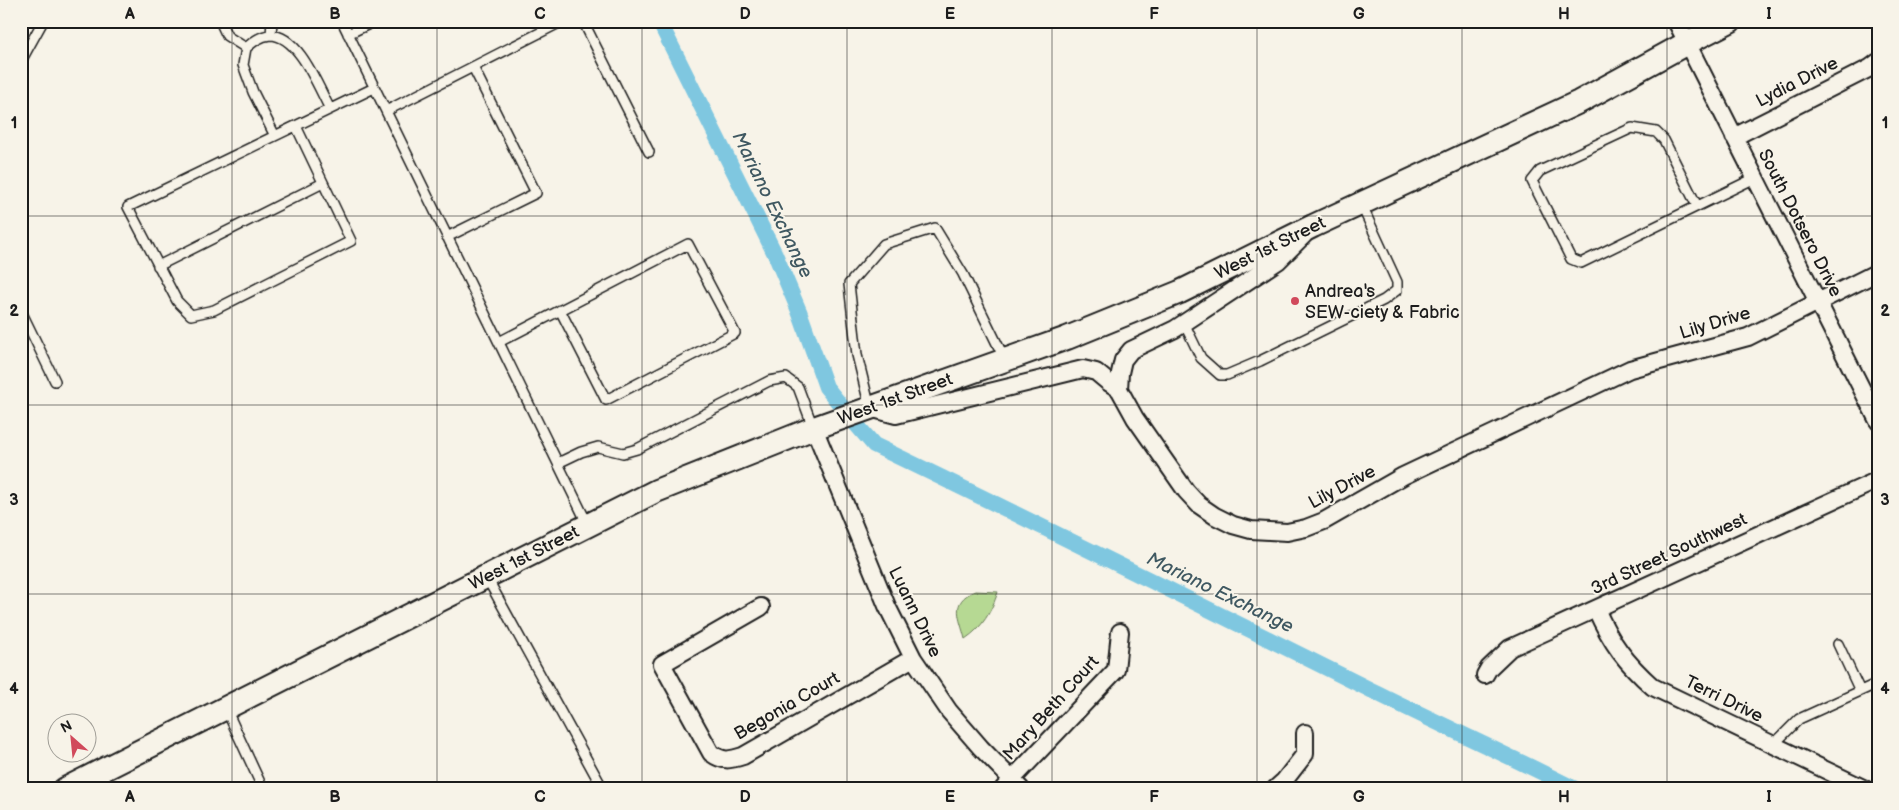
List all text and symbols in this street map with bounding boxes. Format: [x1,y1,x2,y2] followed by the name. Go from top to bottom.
[124,5,135,24] text: A
[329,5,341,24] text: B
[534,5,546,24] text: C
[739,5,751,24] text: D
[945,5,955,24] text: E
[1149,5,1159,24] text: F
[1353,5,1365,24] text: G
[1558,5,1570,24] text: H
[1766,5,1772,24] text: I
[1753,52,1842,112] street label: Lydia Drive
[11,114,17,133] text: 1
[1882,114,1888,133] text: 1
[727,128,817,282] water label: Mariano Exchange
[1754,146,1846,301] street label: South Dotsero Drive
[1211,212,1329,284] street label: West 1st Street
[1305,281,1460,323] place label: Andrea's SEW-ciety & Fabric
[1289,295,1301,307] marker: Andrea's SEW-ciety & Fabric
[9,302,19,321] text: 2
[1677,302,1753,344] street label: Lily Drive
[1880,302,1890,321] text: 2
[835,368,956,430] street label: West 1st Street
[1305,461,1379,513] street label: Lily Drive
[9,491,19,510] text: 3
[1880,491,1890,510] text: 3
[1588,509,1751,599] street label: 3rd Street Southwest
[465,521,583,595] street label: West 1st Street
[1143,548,1297,638] water label: Mariano Exchange
[884,563,946,661] street label: Luann Drive
[999,651,1104,765] street label: Mary Beth Court
[731,667,844,745] street label: Begonia Court
[1682,671,1767,727] street label: Terri Drive
[9,680,19,699] text: 4
[1880,680,1890,699] text: 4
[48,712,98,762] north arrow
[58,717,75,737] text: N
[124,788,135,807] text: A
[329,788,341,807] text: B
[534,788,546,807] text: C
[739,788,751,807] text: D
[945,788,955,807] text: E
[1149,788,1159,807] text: F
[1353,788,1365,807] text: G
[1558,788,1570,807] text: H
[1766,788,1772,807] text: I

